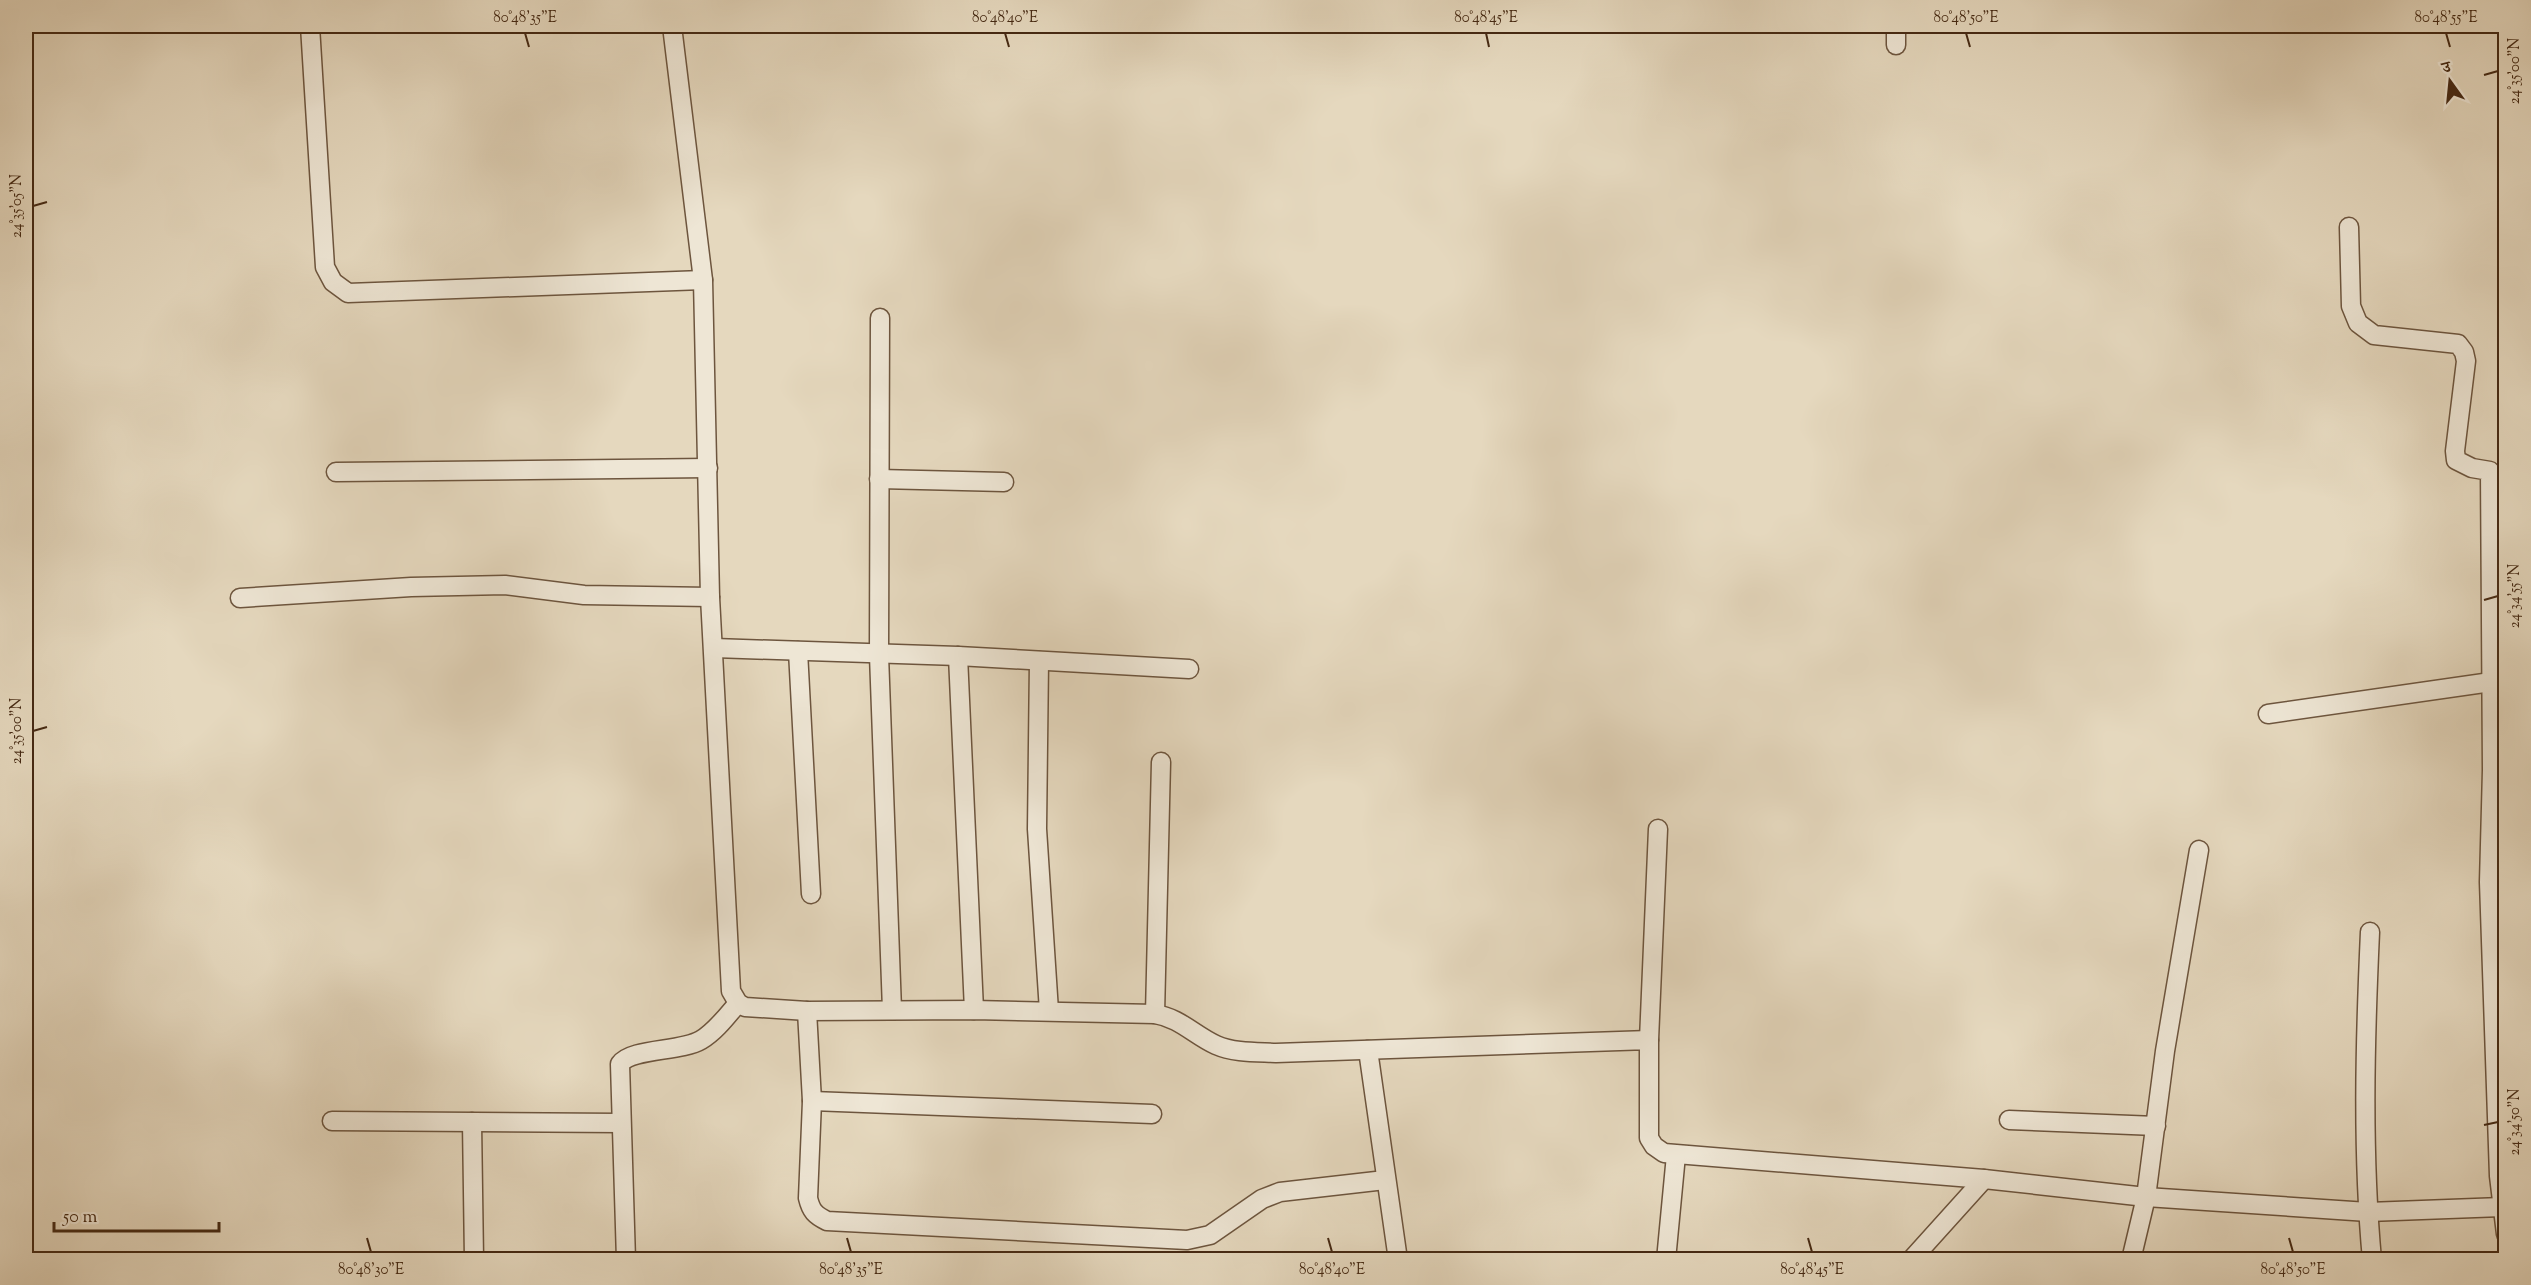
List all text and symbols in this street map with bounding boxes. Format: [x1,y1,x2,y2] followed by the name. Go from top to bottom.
[493,8,557,29] text: 80°48'35"E
[972,8,1038,29] text: 80°48'40"E
[1454,8,1518,29] text: 80°48'45"E
[1933,8,1999,29] text: 80°48'50"E
[2415,8,2477,29] text: 80°48'55"E
[2505,38,2526,104] text: 24°35'00"N
[2420,51,2480,111] north arrow
[2439,56,2455,81] text: उ
[7,174,28,238] text: 24°35'05"N
[2505,564,2526,628] text: 24°34'55"N
[7,698,28,764] text: 24°35'00"N
[2505,1089,2526,1155] text: 24°34'50"N
[54,1195,219,1233] scale bar
[62,1205,98,1231] text: 50 m
[338,1260,404,1281] text: 80°48'30"E
[819,1260,883,1281] text: 80°48'35"E
[1299,1260,1365,1281] text: 80°48'40"E
[1780,1260,1844,1281] text: 80°48'45"E
[2260,1260,2326,1281] text: 80°48'50"E

